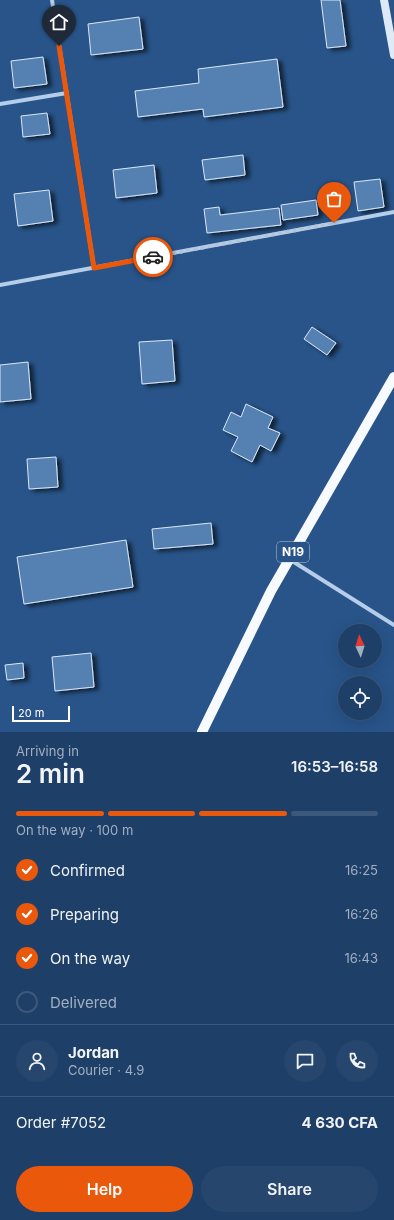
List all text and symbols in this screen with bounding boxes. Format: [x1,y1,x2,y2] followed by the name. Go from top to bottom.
[42,5,76,46] pin
[48,11,70,33] icon: home
[317,182,351,223] pin
[323,188,345,210] icon: bag
[133,237,173,277] courier
[142,246,164,268] icon: car
[277,542,309,562] road number: N19
[338,624,382,668] north arrow
[338,624,382,720] map controls
[338,676,382,720] button: locate
[12,704,70,723] scale bar
[18,706,44,720] text: 20 m
[16,743,79,759] text: Arriving in
[291,757,378,776] text: 16:53–16:58
[16,758,85,789] text: 2 min
[16,822,133,838] text: On the way · 100 m
[16,859,38,881] icon: check
[50,861,125,880] text: Confirmed
[345,862,378,878] text: 16:25
[16,903,38,925] icon: check
[50,905,119,924] text: Preparing
[345,906,378,922] text: 16:26
[16,947,38,969] icon: check
[50,949,130,968] text: On the way
[344,950,378,966] text: 16:43
[50,993,117,1012] text: Delivered
[16,1040,58,1082] button: person
[284,1040,326,1082] button: chat
[336,1040,378,1082] button: phone
[68,1043,119,1062] text: Jordan
[68,1062,144,1078] text: Courier · 4.9
[16,1113,106,1132] text: Order #7052
[301,1113,378,1132] text: 4 630 CFA
[16,1166,193,1212] button: Help
[201,1166,378,1212] button: Share

